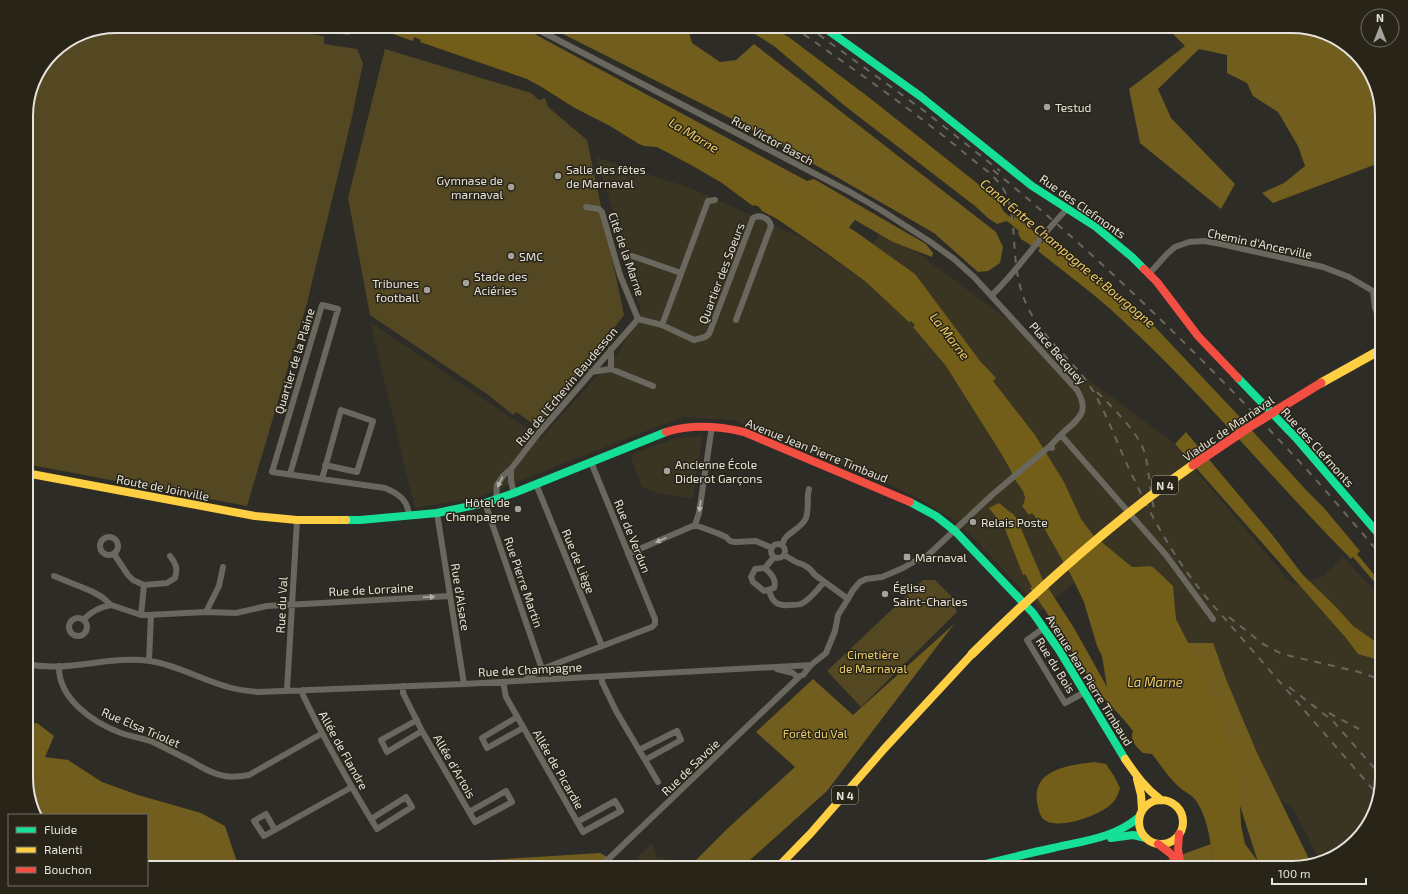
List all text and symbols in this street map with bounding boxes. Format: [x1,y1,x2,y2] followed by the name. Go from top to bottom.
[1360,8,1400,48] north arrow
[1376,11,1384,24] text: N
[1055,100,1091,114] place label: Testud
[1042,102,1052,112] marker: Testud
[730,112,816,168] street label: Rue Victor Basch
[666,114,722,156] water label: La Marne
[566,162,646,190] place label: Salle des fêtes de Marnaval
[553,171,563,181] marker: Salle des fêtes de Marnaval
[1037,171,1129,241] street label: Rue des Clefmonts
[437,173,503,201] place label: Gymnase de marnaval
[977,175,1159,331] water label: Canal Entre Champagne et Bourgogne
[506,182,516,192] marker: Gymnase de marnaval
[606,210,648,298] street label: Cité de la Marne
[695,220,748,326] street label: Quartier des Soeurs
[1206,225,1314,261] street label: Chemin d'Ancerville
[519,249,543,263] place label: SMC
[506,251,516,261] marker: SMC
[474,269,527,297] place label: Stade des Aciéries
[372,276,419,304] place label: Tribunes football
[461,278,471,288] marker: Stade des Aciéries
[422,285,432,295] marker: Tribunes football
[271,306,318,416] street label: Quartier de la Plaine
[927,309,973,363] water label: La Marne
[1027,319,1089,388] street label: Place Becquey
[512,324,620,448] street label: Rue de l'Echevin Baudesson
[1180,392,1277,464] street label: Viaduc de Marnaval
[1279,404,1357,490] street label: Rue des Clefmonts
[744,415,890,485] street label: Avenue Jean Pierre Timbaud
[675,457,762,486] place label: Ancienne École Diderot Garçons
[662,466,672,476] marker: Ancienne École Diderot Garçons
[115,471,211,503] street label: Route de Joinville
[497,476,503,488] one-way arrow
[1152,476,1178,494] road number: N 4
[445,495,510,523] place label: Hôtel de Champagne
[612,497,654,575] street label: Rue de Verdun
[697,500,703,512] one-way arrow
[513,504,523,514] marker: Hôtel de Champagne
[981,515,1048,529] place label: Relais Poste
[968,517,978,527] marker: Relais Poste
[560,527,598,595] street label: Rue de Liège
[502,535,546,629] street label: Rue Pierre Martin
[655,537,667,543] one-way arrow
[915,550,967,564] place label: Marnaval
[902,552,912,562] marker: Marnaval
[449,562,473,632] street label: Rue d'Alsace
[273,576,289,634] street label: Rue du Val
[328,580,414,598] street label: Rue de Lorraine
[893,580,968,608] place label: Église Saint-Charles
[880,589,890,599] marker: Église Saint-Charles
[423,594,435,601] one-way arrow
[1044,612,1136,748] street label: Avenue Jean Pierre Timbaud
[1033,635,1079,695] street label: Rue du Bois
[839,647,907,675] park label: Cimetière de Marnaval
[478,659,582,679] street label: Rue de Champagne
[1127,674,1183,690] water label: La Marne
[100,704,183,750] street label: Rue Elsa Triolet
[317,708,371,792] street label: Allée de Flandre
[783,726,848,740] park label: Forêt du Val
[531,727,587,811] street label: Allée de Picardie
[431,731,479,801] street label: Allée d'Artois
[658,736,722,798] street label: Rue de Savoie
[832,786,858,804] road number: N 4
[8,814,148,886] legend
[44,822,77,836] text: Fluide
[44,842,83,856] text: Ralenti
[1272,860,1366,886] scale bar
[44,862,92,876] text: Bouchon
[1278,866,1310,880] text: 100 m

